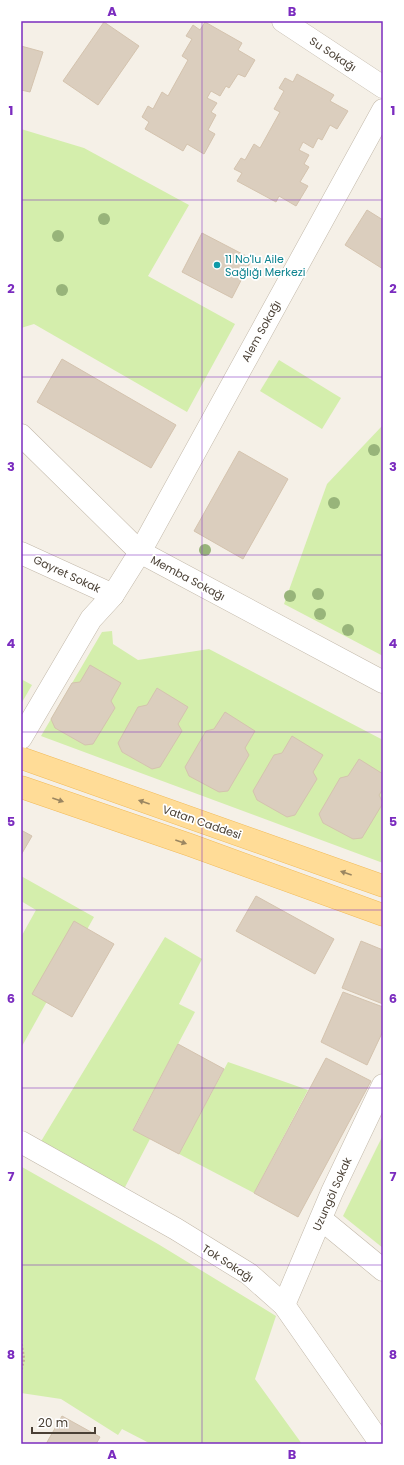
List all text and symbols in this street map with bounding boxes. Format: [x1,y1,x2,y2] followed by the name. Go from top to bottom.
[107,2,117,21] text: A
[288,2,297,21] text: B
[306,33,360,75] street label: Su Sokağı
[9,101,13,120] text: 1
[391,101,395,120] text: 1
[225,251,306,280] place label: 11 No'lu Aile Sağlığı Merkezi
[212,260,222,270] marker: 11 No'lu Aile Sağlığı Merkezi
[7,279,15,298] text: 2
[389,279,397,298] text: 2
[238,297,284,365] street label: Alem Sokağı
[7,457,15,476] text: 3
[389,457,397,476] text: 3
[31,551,103,597] street label: Gayret Sokak
[148,552,228,604] street label: Memba Sokağı
[7,634,16,653] text: 4
[389,634,398,653] text: 4
[52,797,64,803] one-way arrow
[138,798,150,804] one-way arrow
[160,801,244,843] street label: Vatan Caddesi
[7,812,15,831] text: 5
[389,812,397,831] text: 5
[175,839,187,845] one-way arrow
[340,870,352,876] one-way arrow
[7,989,15,1008] text: 6
[389,989,397,1008] text: 6
[309,1154,355,1233] street label: Uzungöl Sokak
[8,1167,15,1186] text: 7
[390,1167,397,1186] text: 7
[199,1240,257,1286] street label: Tok Sokağı
[7,1345,15,1364] text: 8
[389,1345,397,1364] text: 8
[32,1409,95,1435] scale bar
[38,1414,68,1431] text: 20 m
[107,1445,117,1464] text: A
[288,1445,297,1464] text: B

